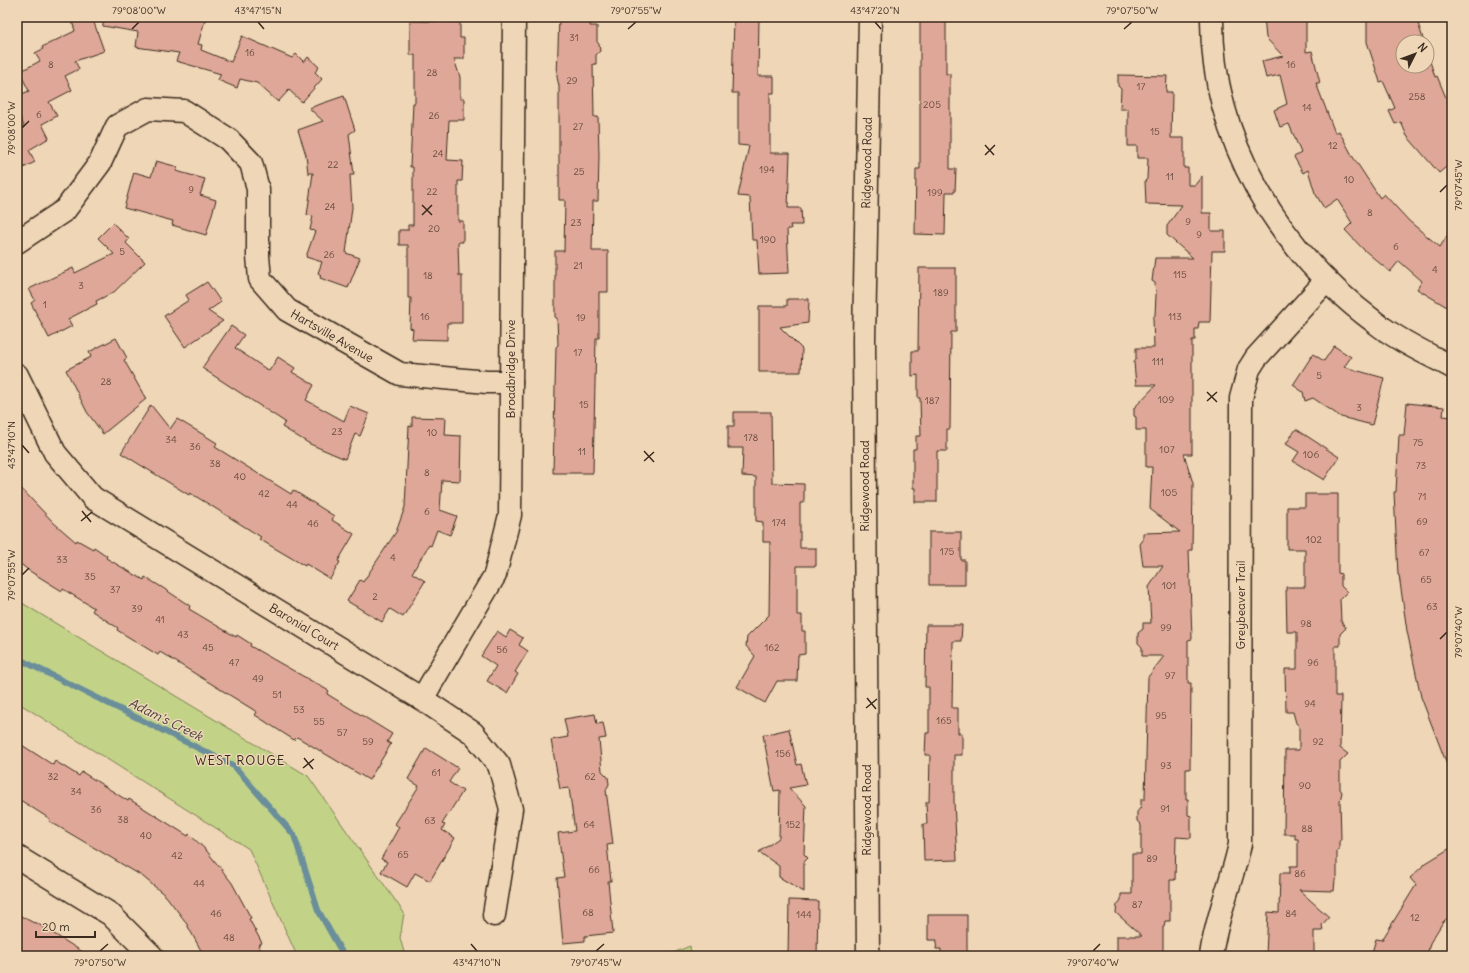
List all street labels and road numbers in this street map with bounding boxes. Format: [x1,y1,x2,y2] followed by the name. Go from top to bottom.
[858,117,875,209] street label: Ridgewood Road
[288,306,376,365] street label: Hartsville Avenue
[503,320,518,418] street label: Broadbridge Drive
[857,440,872,532] street label: Ridgewood Road
[1233,561,1248,649] street label: Greybeaver Trail
[267,600,342,653] street label: Baronial Court
[859,764,874,856] street label: Ridgewood Road

